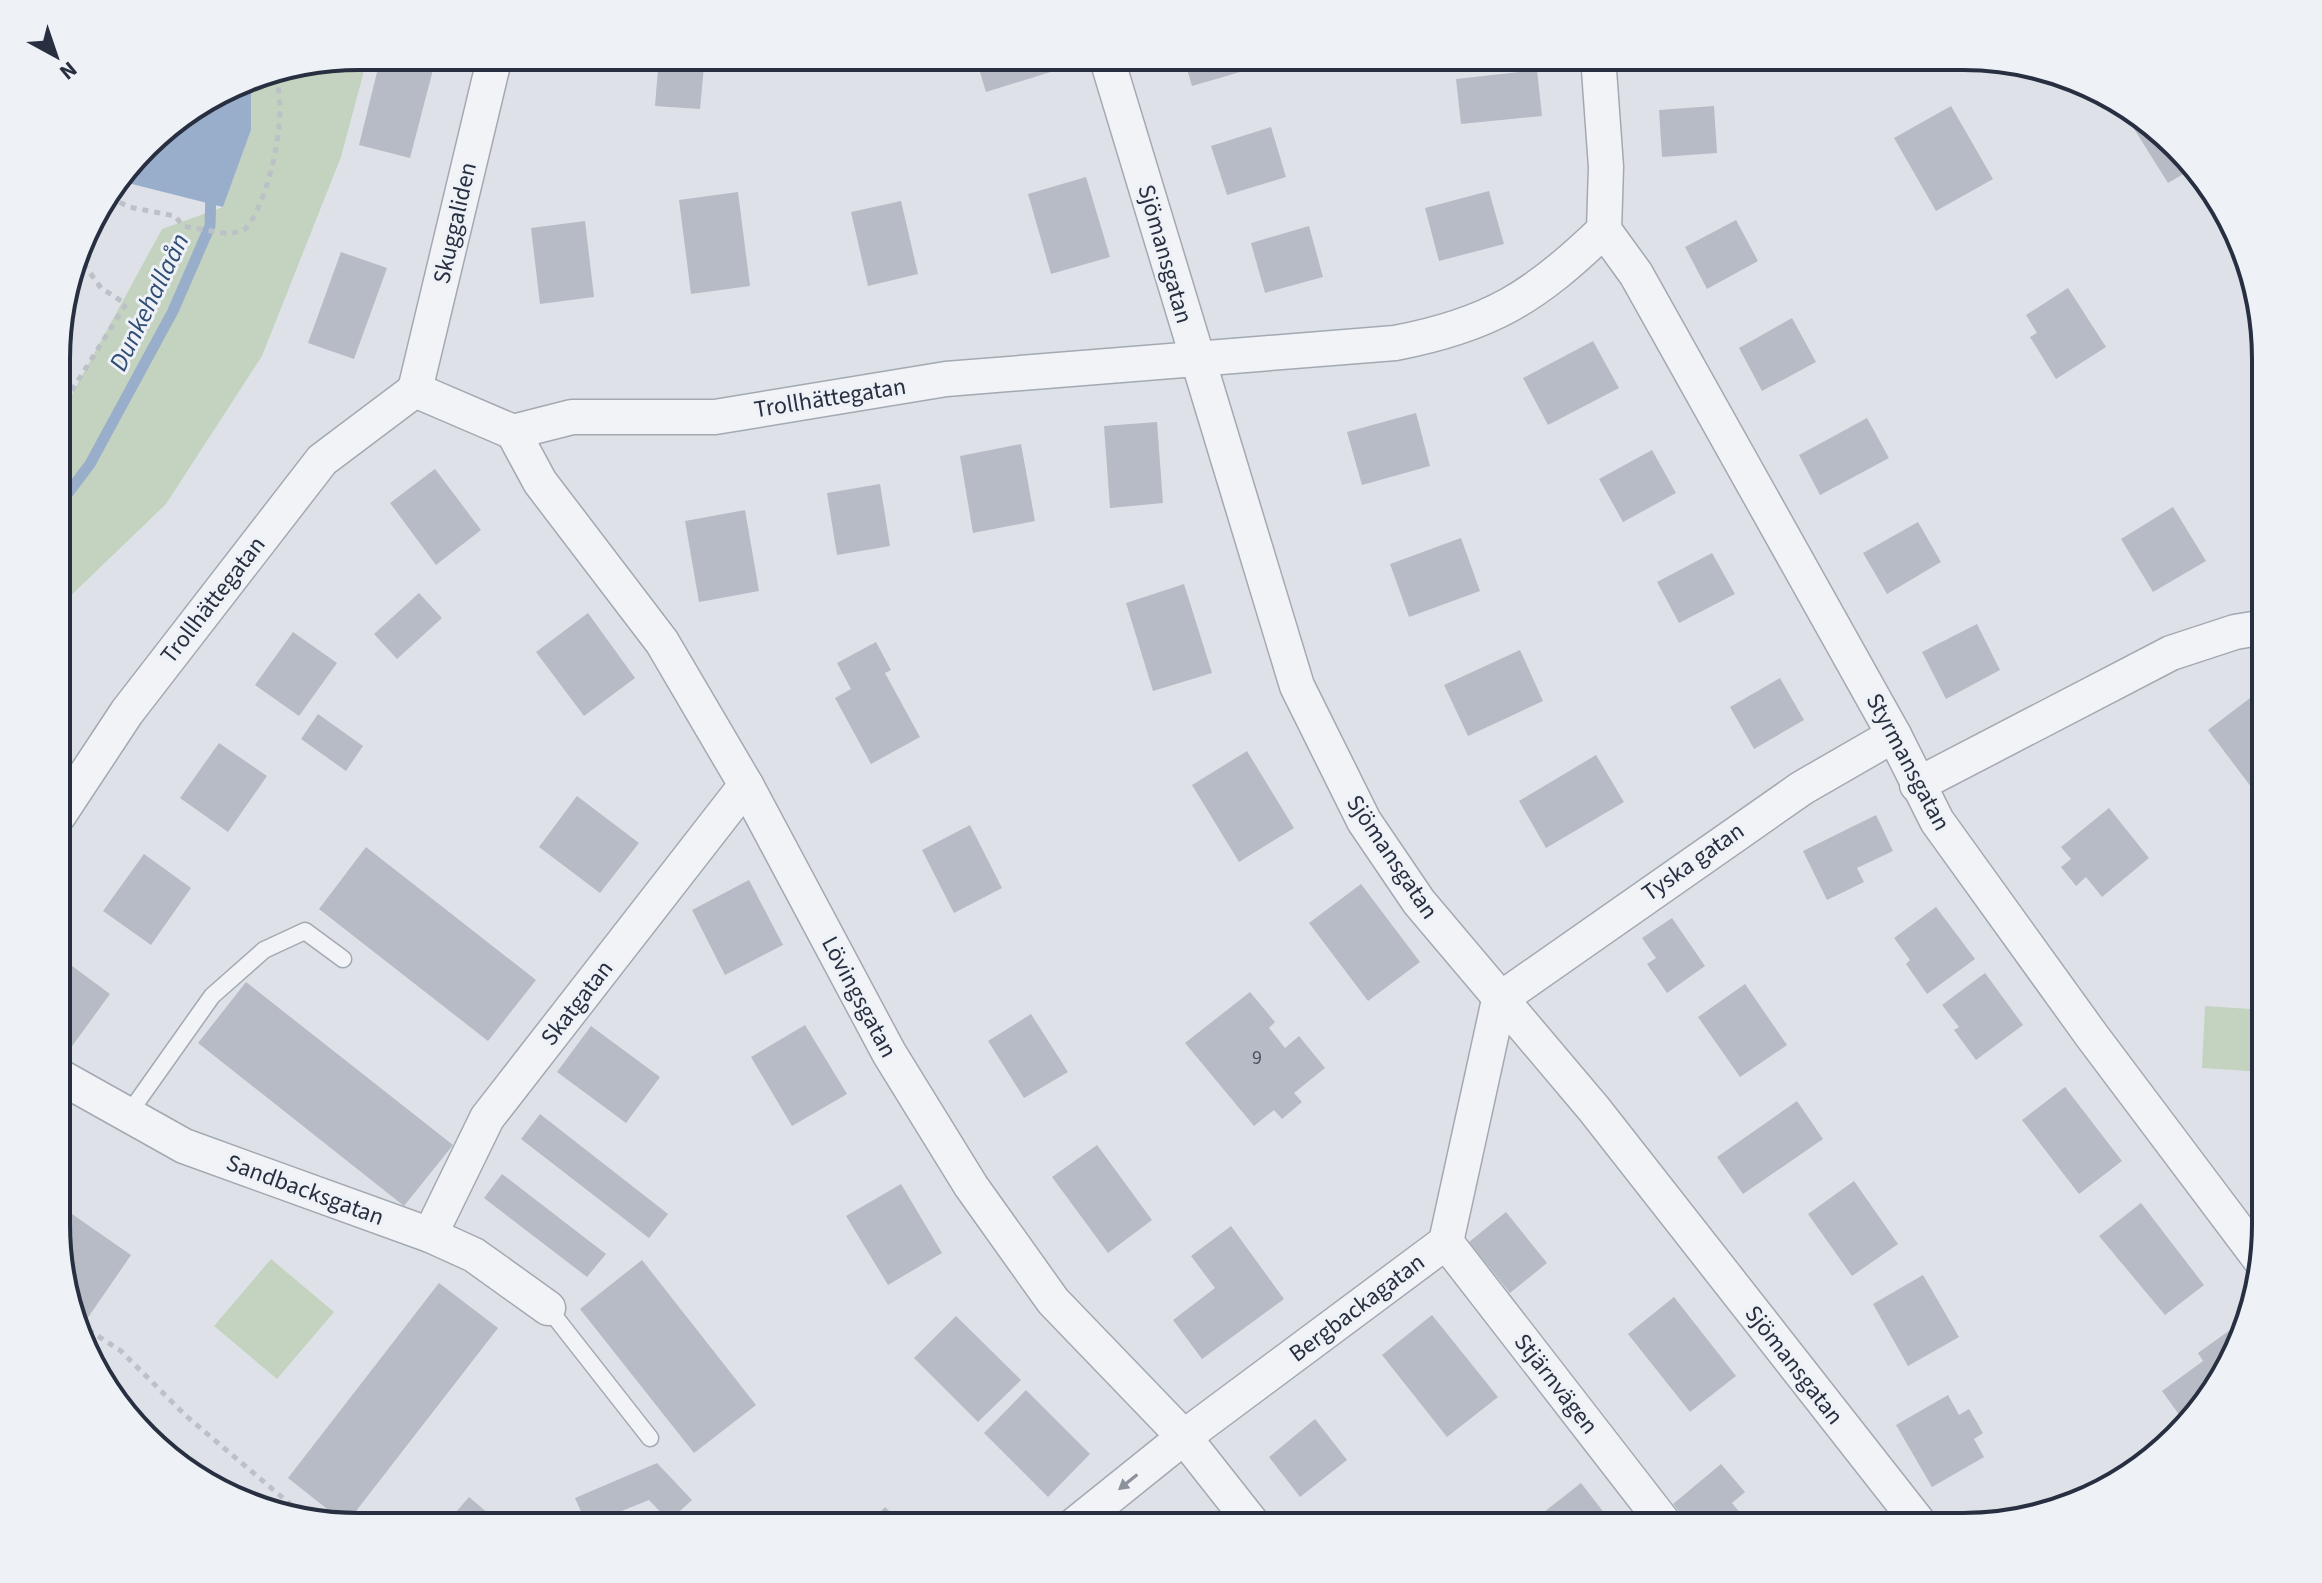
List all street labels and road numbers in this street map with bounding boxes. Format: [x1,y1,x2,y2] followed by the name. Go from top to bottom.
[424,159,486,287] street label: Skuggaliden
[1128,180,1202,328] street label: Sjömansgatan
[752,369,908,427] street label: Trollhättegatan
[152,529,274,671] street label: Trollhättegatan
[1857,687,1959,837] street label: Styrmansgatan
[1337,788,1447,926] street label: Sjömansgatan
[1635,814,1751,910] street label: Tyska gatan
[812,930,906,1064] street label: Lövingsgatan
[532,953,622,1053] street label: Skatgatan
[221,1145,389,1235] street label: Sandbacksgatan
[1282,1245,1432,1371] street label: Bergbackagatan
[1736,1298,1852,1432] street label: Sjömansgatan
[1505,1326,1607,1442] street label: Stjärnvägen

